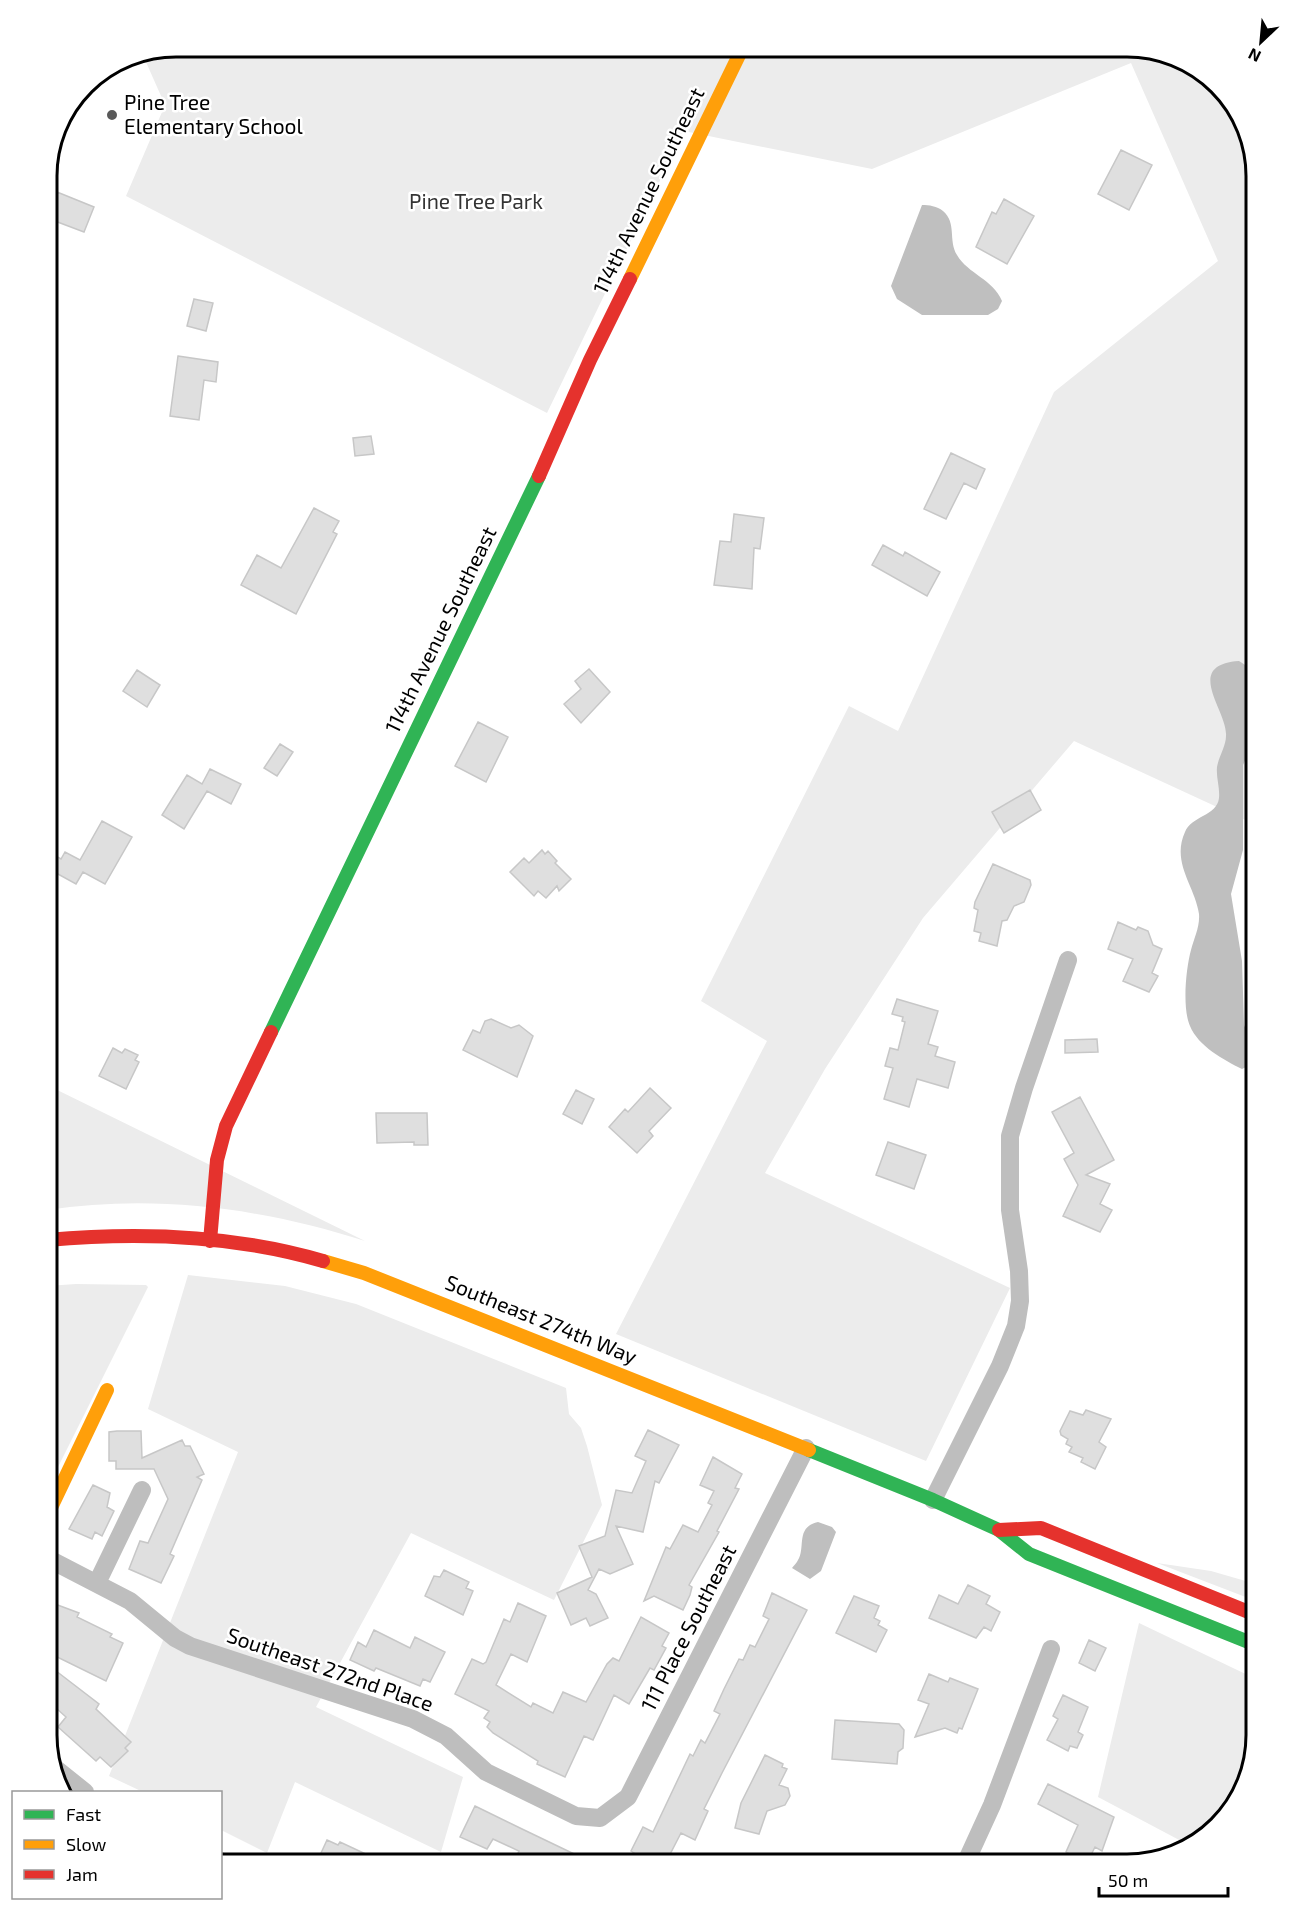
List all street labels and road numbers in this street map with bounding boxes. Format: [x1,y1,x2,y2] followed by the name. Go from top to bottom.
[587,83,709,298] street label: 114th Avenue Southeast
[379,522,501,737] street label: 114th Avenue Southeast
[442,1269,641,1368] street label: Southeast 274th Way
[635,1540,740,1715] street label: 111 Place Southeast
[224,1621,437,1716] street label: Southeast 272nd Place

